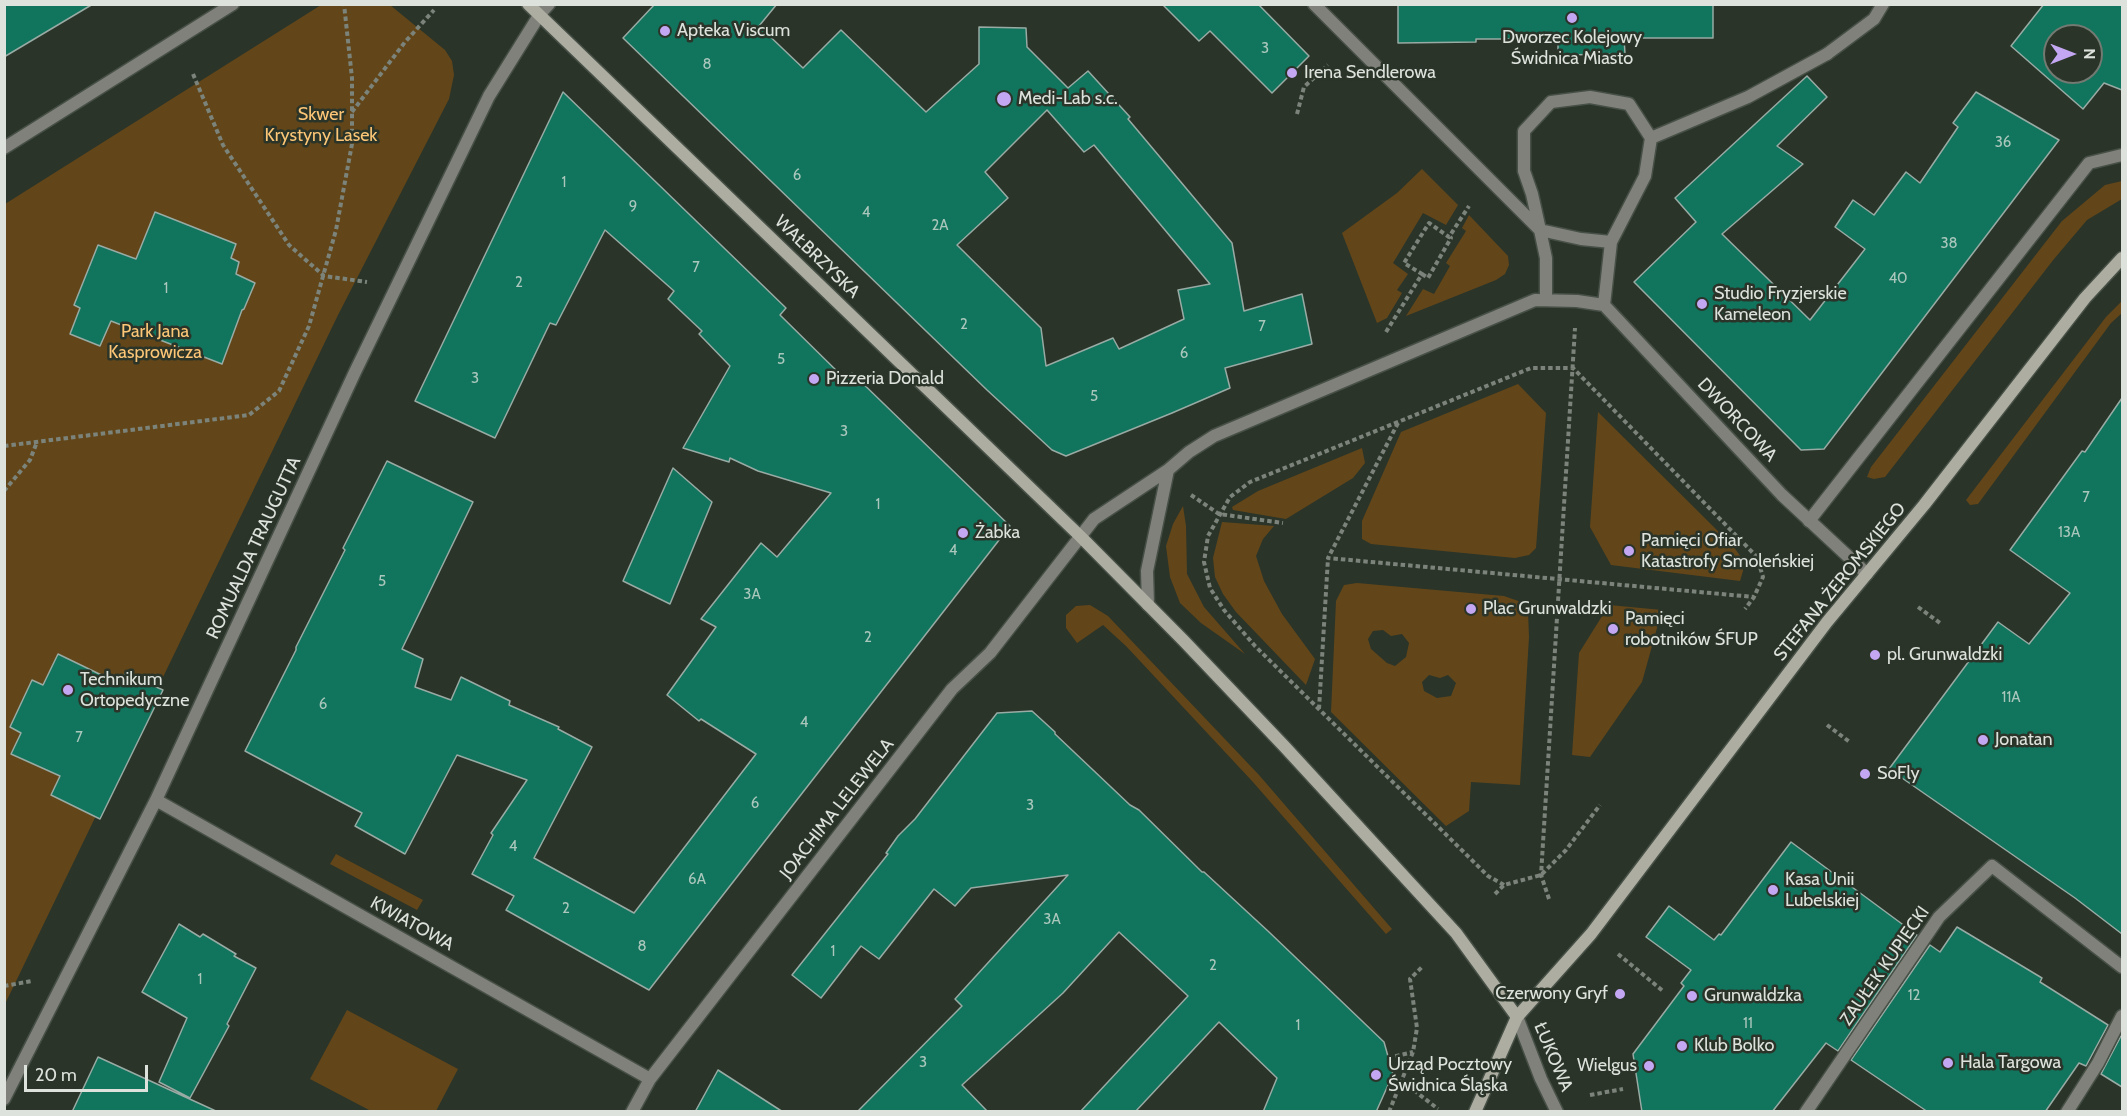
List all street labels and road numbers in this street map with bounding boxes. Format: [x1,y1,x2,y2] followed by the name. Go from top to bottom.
[770,211,864,303] street label: WAŁBRZYSKA
[1693,374,1781,466] street label: DWORCOWA
[202,453,306,643] street label: ROMUALDA TRAUGUTTA
[1769,498,1911,666] street label: STEFANA ŻEROMSKIEGO
[775,734,899,884] street label: JOACHIMA LELEWELA
[366,892,458,956] street label: KWIATOWA
[1836,902,1934,1030] street label: ZAUŁEK KUPIECKI
[1529,1019,1577,1095] street label: ŁUKOWA

